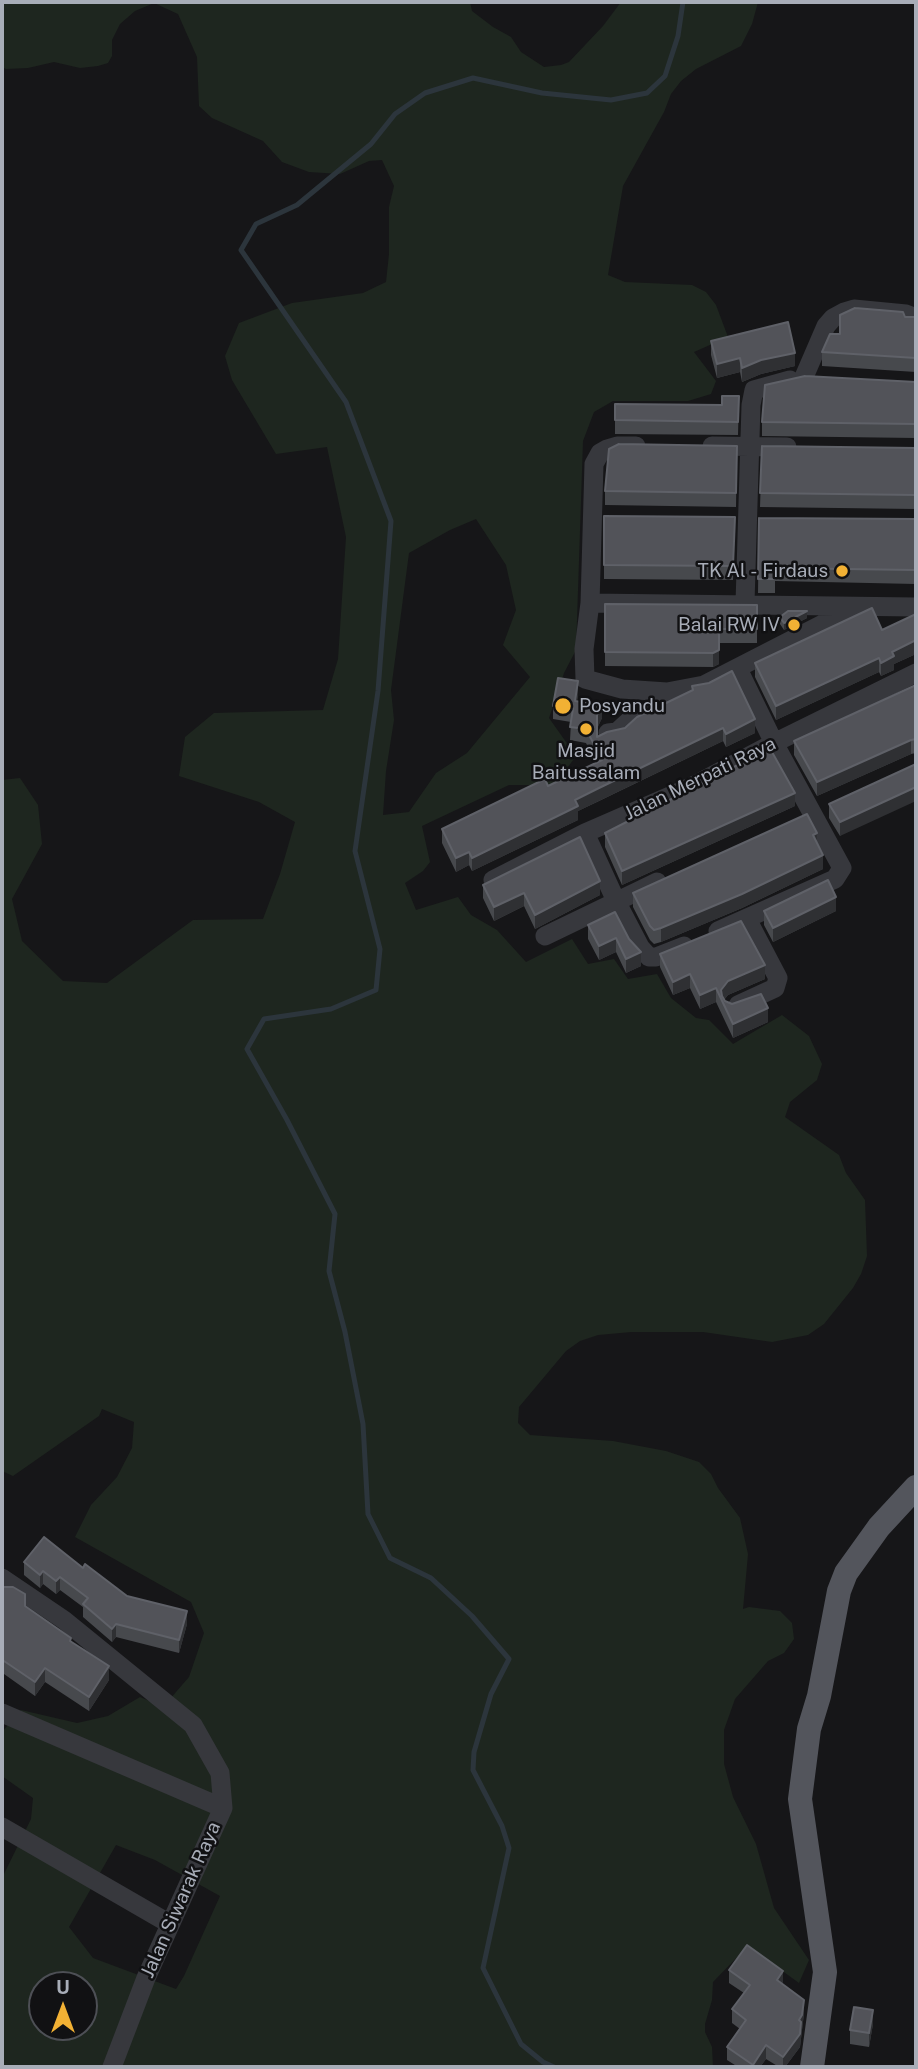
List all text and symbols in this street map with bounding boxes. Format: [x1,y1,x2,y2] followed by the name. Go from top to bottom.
[698,560,828,582] place label: TK Al - Firdaus
[834,563,850,579] marker: TK Al - Firdaus
[678,614,780,636] place label: Balai RW IV
[786,617,802,633] marker: Balai RW IV
[579,695,665,717] place label: Posyandu
[553,696,573,716] marker: Posyandu
[578,721,594,737] marker: Masjid Baitussalam
[620,732,780,826] street label: Jalan Merpati Raya
[532,740,640,784] place label: Masjid Baitussalam
[136,1818,226,1982] street label: Jalan Siwarak Raya
[28,1971,98,2041] north arrow
[56,1976,70,1998] text: U

